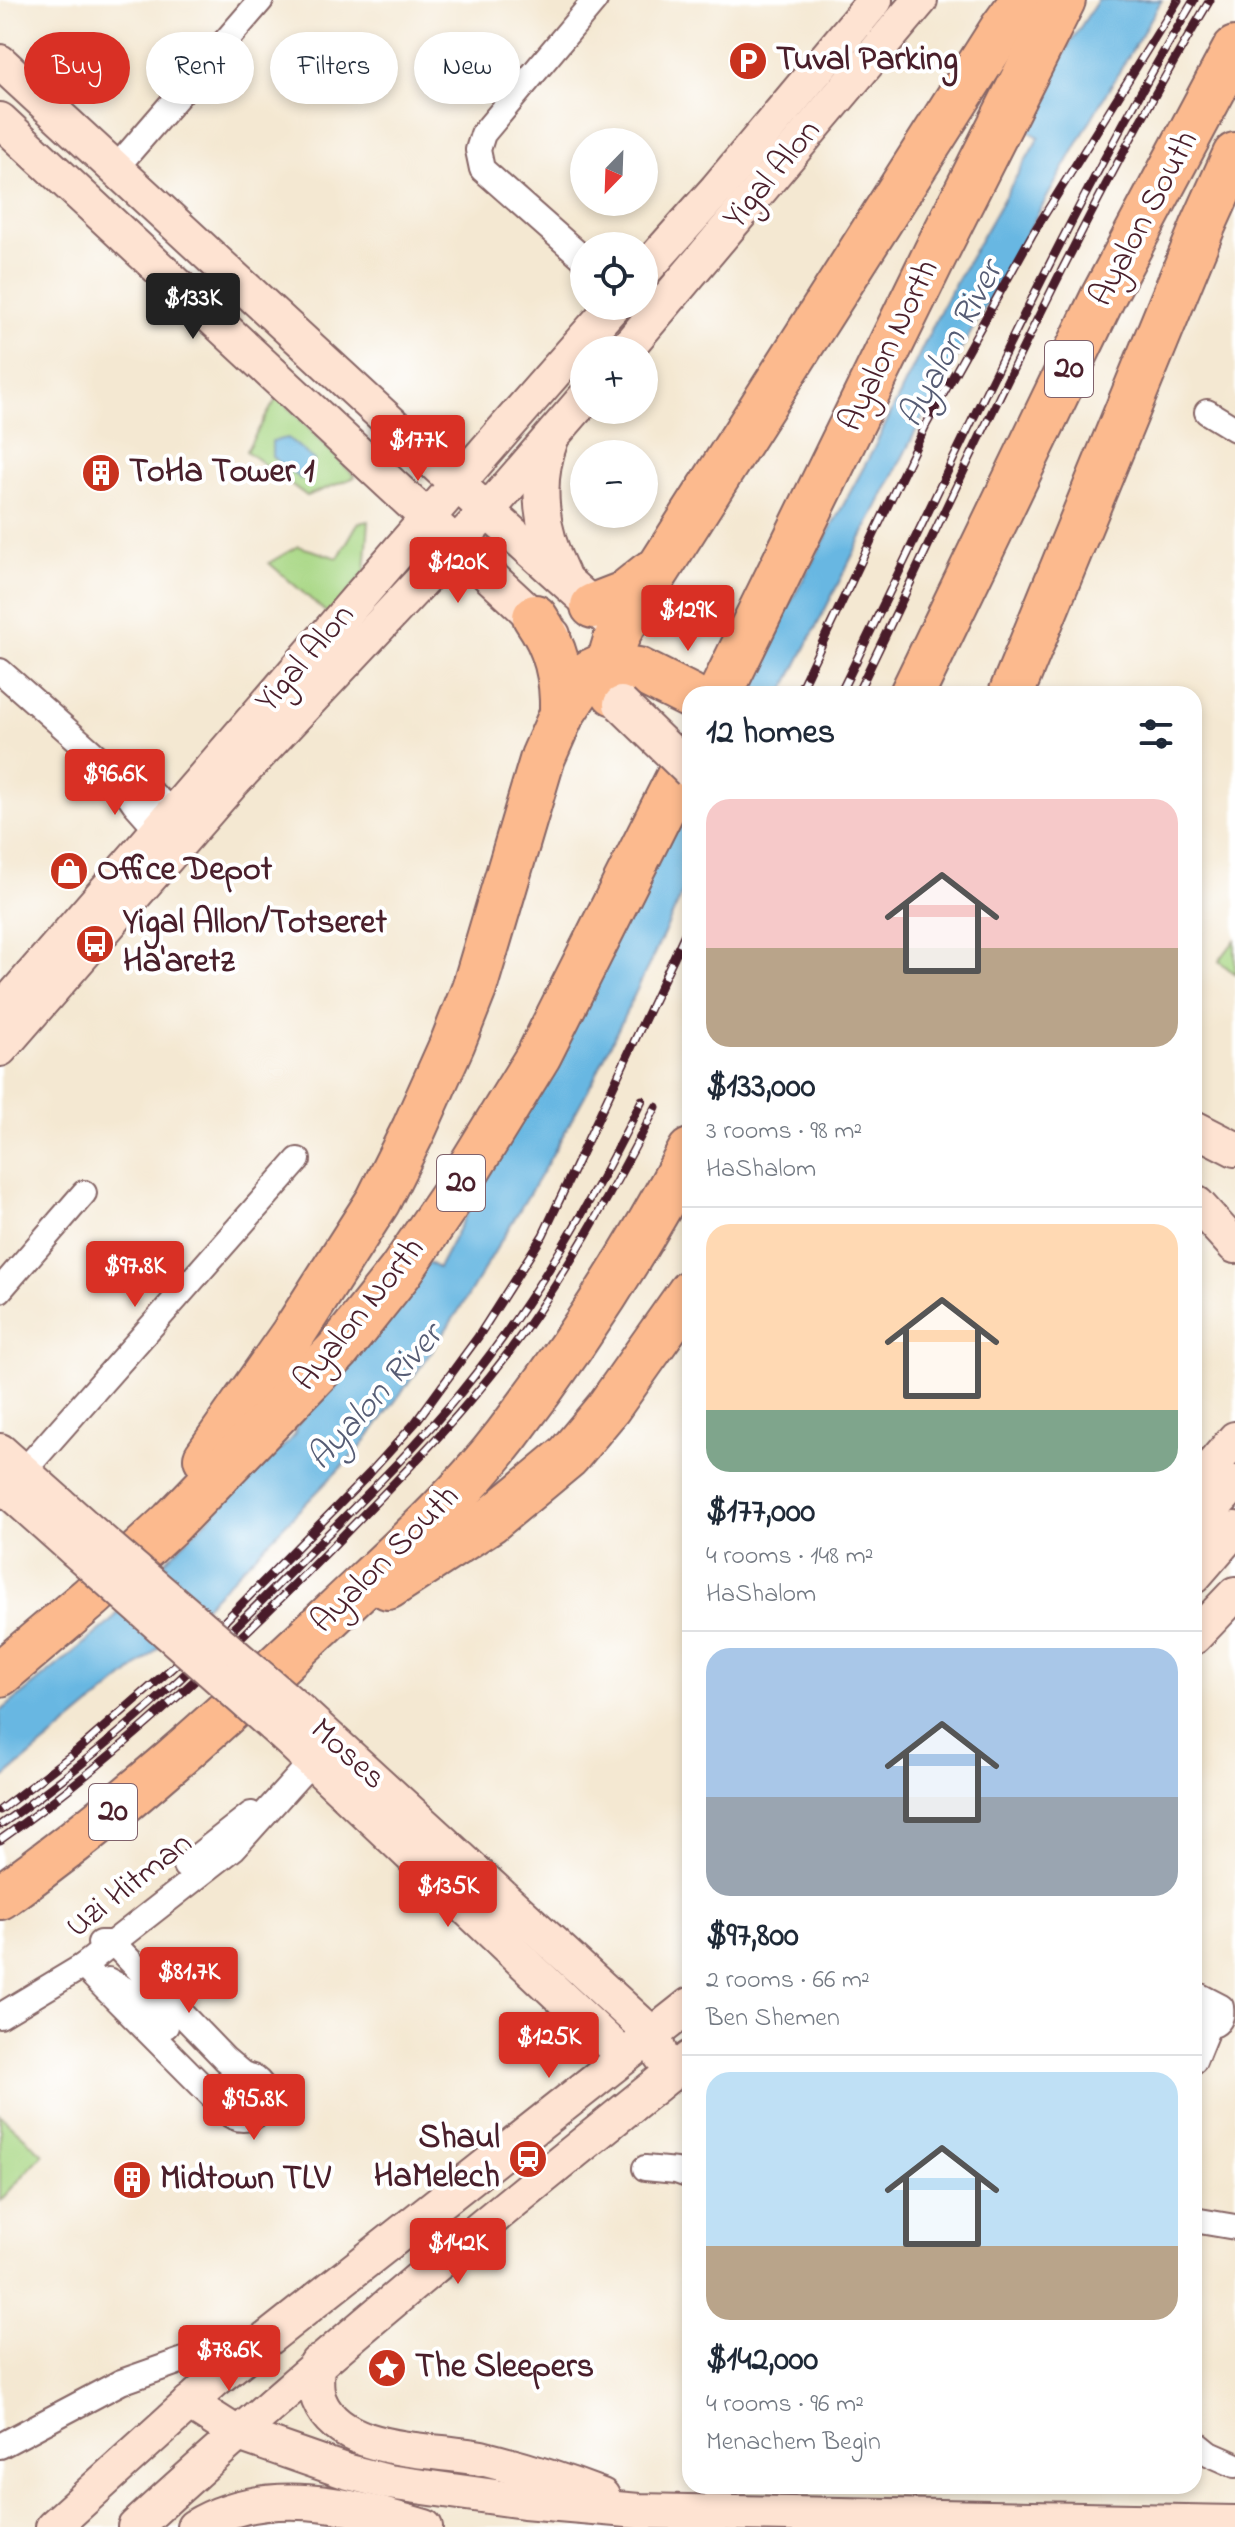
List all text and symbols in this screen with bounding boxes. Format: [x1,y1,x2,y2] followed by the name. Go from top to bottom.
[24,32,130,104] chip: Buy
[146,32,254,104] chip: Rent
[270,32,398,104] chip: Filters
[414,32,520,104] chip: New
[776,36,958,87] place label: Tuval Parking
[727,40,769,82] parking icon: Tuval Parking
[712,109,834,241] street label: Yigal Alon
[1078,122,1212,316] street label: Ayalon South
[570,128,658,216] north arrow
[570,128,658,528] map controls
[570,232,658,320] button: locate
[886,249,1020,438] water label: Ayalon River
[827,252,953,440] street label: Ayalon North
[137,273,249,341] pin: $133K
[164,280,222,318] text: $133K
[570,336,658,424] button: +
[1045,341,1093,397] road number: 20
[362,415,474,483] pin: $177K
[389,422,447,460] text: $177K
[570,440,658,528] button: −
[129,448,315,498] place label: ToHa Tower 1
[80,452,122,494] building icon: ToHa Tower 1
[402,537,514,605] pin: $120K
[428,544,488,582] text: $120K
[632,585,744,653] pin: $129K
[659,592,717,630] text: $129K
[244,593,368,725] street label: Yigal Alon
[706,709,835,759] text: 12 homes
[1134,712,1178,756] icon: filters
[50,749,180,817] pin: $96.6K
[83,756,147,794] text: $96.6K
[97,846,273,896] place label: Office Depot
[48,850,90,892] shop icon: Office Depot
[870,851,1014,995] icon: home
[122,899,387,988] place label: Yigal Allon/Totseret Ha'aretz
[74,923,116,965] bus stop icon: Yigal Allon/Totseret Ha'aretz
[706,1063,815,1113] text: $133,000
[706,1113,862,1151] text: 3 rooms · 98 m²
[706,1151,816,1189] text: HaShalom
[437,1155,485,1211] road number: 20
[282,1227,438,1403] street label: Ayalon North
[70,1241,200,1309] pin: $97.8K
[104,1248,166,1286] text: $97.8K
[870,1276,1014,1420] icon: home
[295,1310,459,1483] water label: Ayalon River
[300,1474,472,1646] street label: Ayalon South
[706,1488,815,1538] text: $177,000
[706,1538,873,1576] text: 4 rooms · 148 m²
[706,1576,816,1614] text: HaShalom
[870,1700,1014,1844] icon: home
[298,1707,396,1803] street label: Moses
[89,1784,137,1840] road number: 20
[56,1820,204,1952] street label: Uzi Hitman
[392,1861,504,1929] pin: $135K
[417,1868,479,1906] text: $135K
[706,1912,799,1962] text: $97,800
[124,1947,254,2015] pin: $81.7K
[158,1954,220,1992] text: $81.7K
[706,1962,870,2000] text: 2 rooms · 66 m²
[706,2000,840,2038] text: Ben Shemen
[493,2012,605,2080] pin: $125K
[517,2019,581,2057] text: $125K
[189,2074,319,2142] pin: $95.8K
[221,2081,287,2119] text: $95.8K
[374,2114,500,2203] place label: Shaul HaMelech
[870,2124,1014,2268] icon: home
[507,2138,549,2180] station icon: Shaul HaMelech
[160,2155,332,2205] place label: Midtown TLV
[111,2159,153,2201] building icon: Midtown TLV
[402,2218,514,2286] pin: $142K
[428,2225,488,2263] text: $142K
[164,2325,294,2393] pin: $78.6K
[196,2332,262,2370] text: $78.6K
[706,2336,818,2386] text: $142,000
[415,2343,594,2393] place label: The Sleepers
[366,2347,408,2389] place icon: The Sleepers
[706,2386,864,2424] text: 4 rooms · 96 m²
[706,2424,881,2462] text: Menachem Begin

